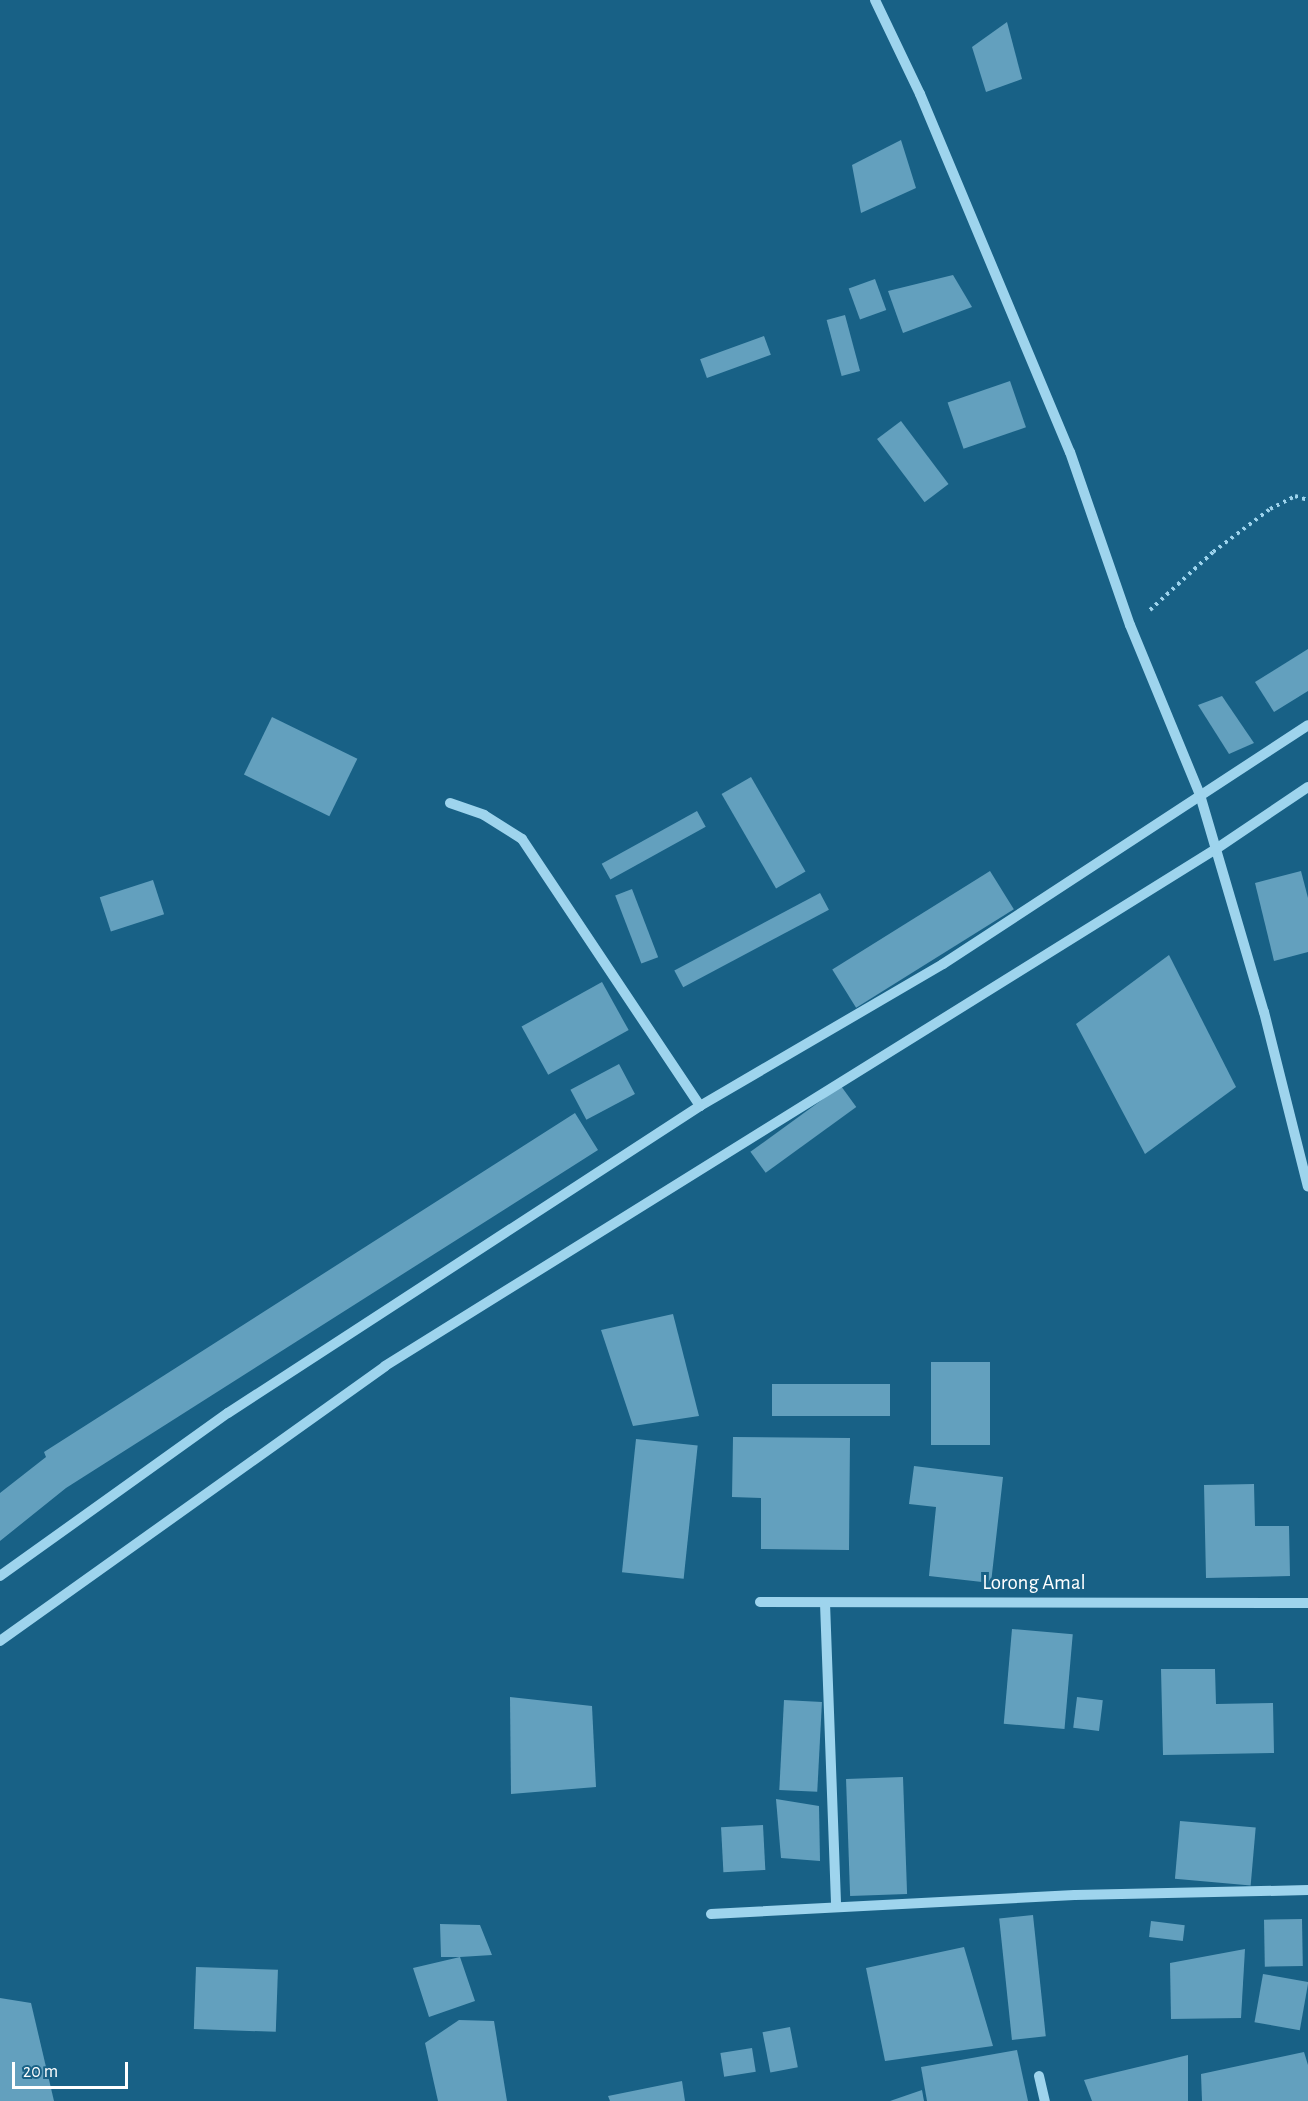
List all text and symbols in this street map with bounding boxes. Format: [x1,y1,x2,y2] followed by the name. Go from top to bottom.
[982,1570,1086,1596] street label: Lorong Amal
[15,2050,130,2088] scale bar
[23,2063,58,2081] text: 20 m

